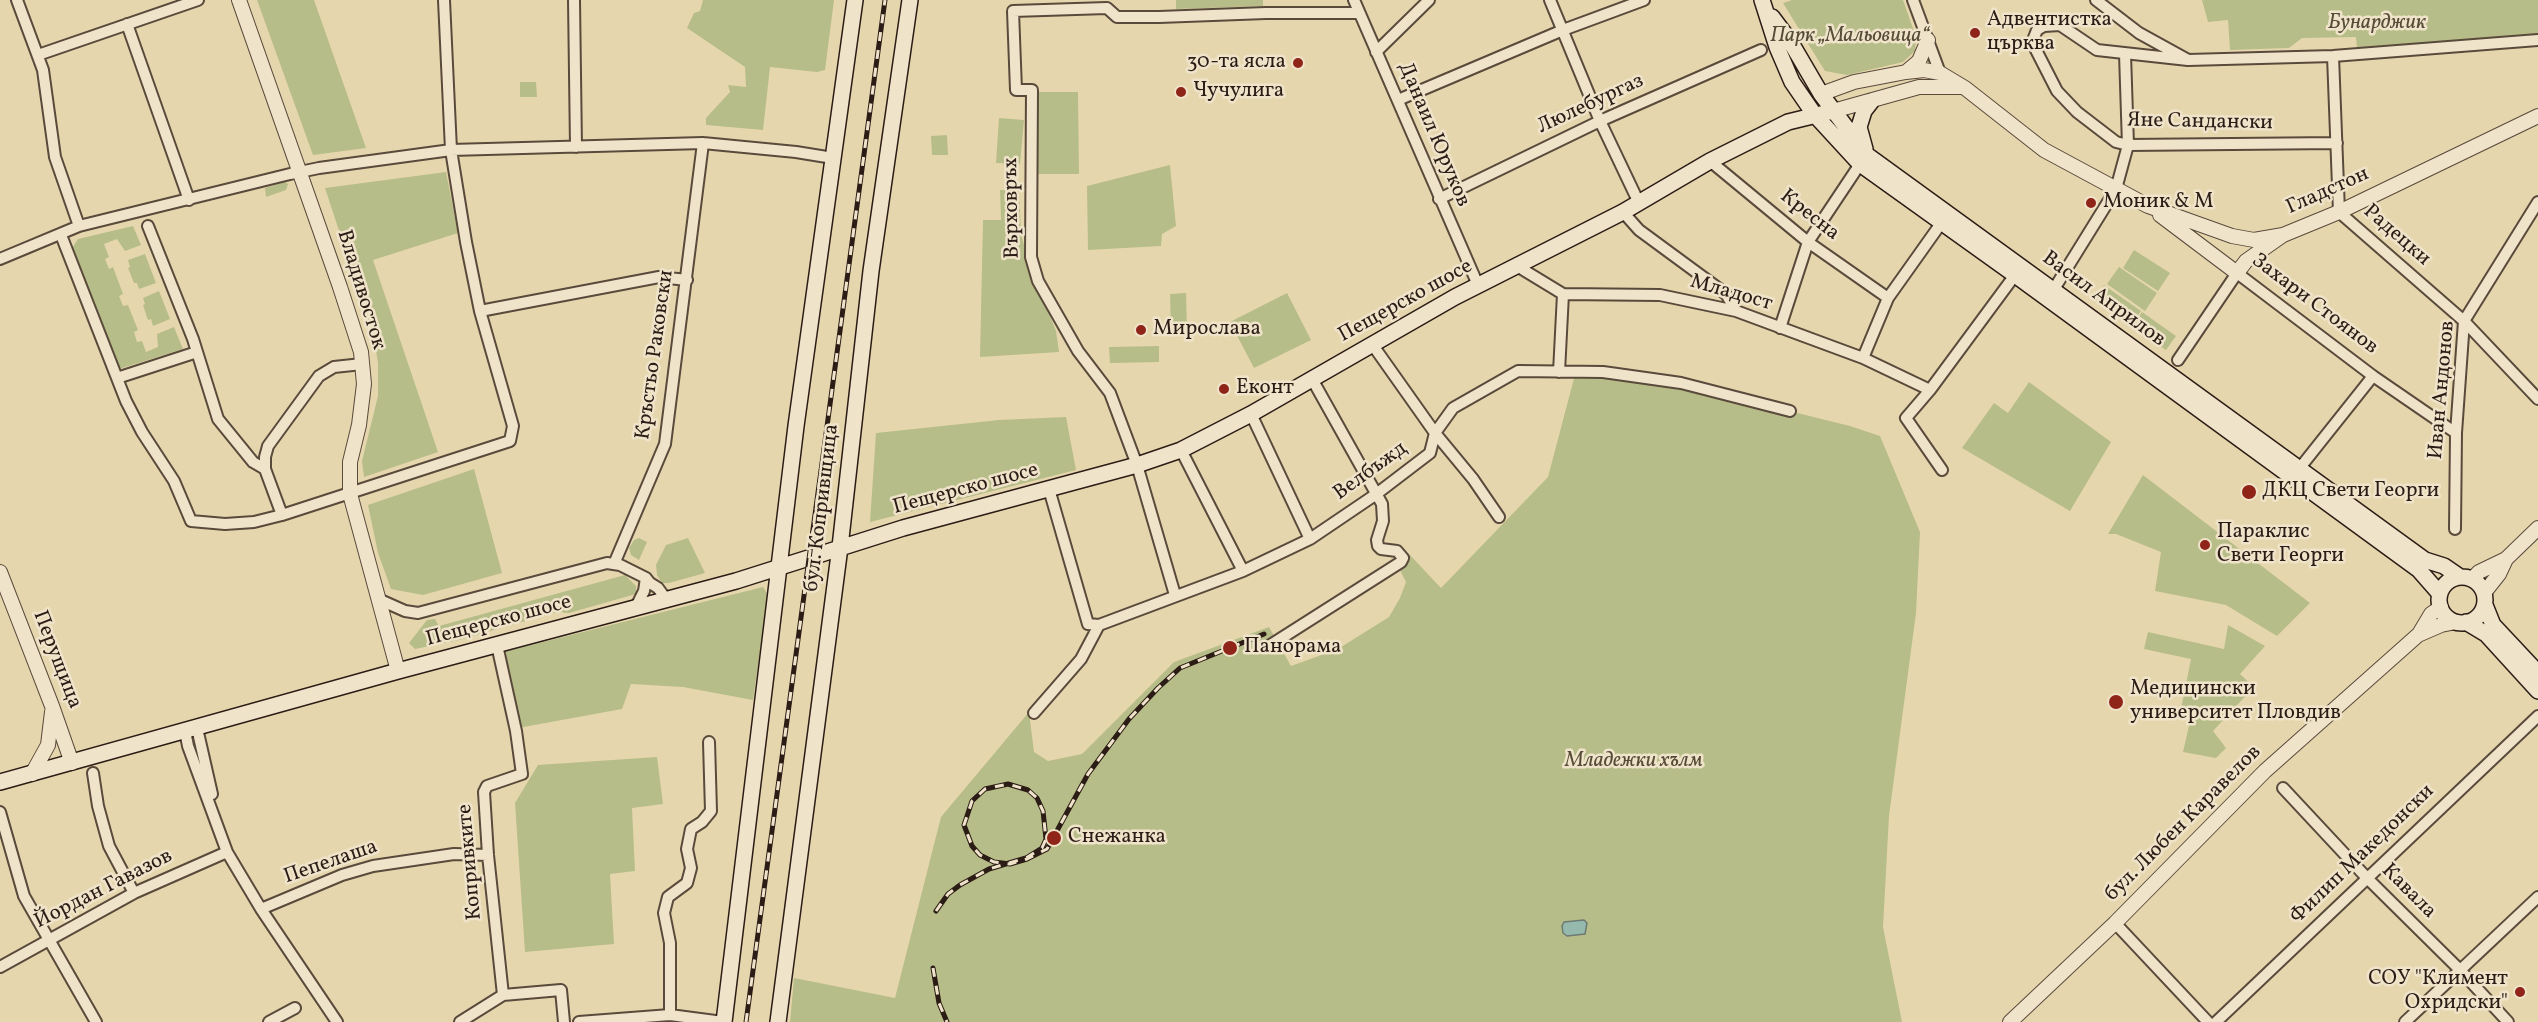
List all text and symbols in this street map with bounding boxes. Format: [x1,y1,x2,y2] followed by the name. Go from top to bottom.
[1987,8,2112,58] place label: Адвентистка църква
[2328,11,2426,37] park label: Бунарджик
[1770,24,1930,50] park label: Парк „Мальовица“
[1968,26,1982,40] marker: Адвентистка църква
[1187,50,1286,76] place label: 30-та ясла
[1291,56,1305,70] marker: 30-та ясла
[1391,59,1475,211] street label: Данаил Юруков
[1534,69,1648,141] street label: Люлебургаз
[1193,79,1284,105] place label: Чучулига
[1174,85,1188,99] marker: Чучулига
[2127,109,2273,137] street label: Яне Сандански
[1000,157,1026,259] street label: Върховръх
[2283,163,2373,221] street label: Гладстон
[1774,185,1844,247] street label: Кресна
[2103,190,2214,216] place label: Моник & М
[2084,196,2098,210] marker: Моник & М
[2357,200,2435,272] street label: Радецки
[330,227,390,353] street label: Владивосток
[2036,247,2170,353] street label: Васил Априлов
[2246,249,2382,361] street label: Захари Стоянов
[1335,255,1477,349] street label: Пещерско шосе
[632,268,680,442] street label: Кръстьо Раковски
[1687,270,1775,318] street label: Младост
[1153,317,1261,343] place label: Мирослава
[2424,320,2462,460] street label: Иван Андонов
[1134,323,1148,337] marker: Мирослава
[1236,376,1294,402] place label: Еконт
[1217,382,1231,396] marker: Еконт
[800,423,846,593] street label: бул. Копривщица
[1329,437,1413,507] street label: Велбъжд
[891,458,1041,522] street label: Пещерско шосе
[2262,479,2439,505] place label: ДКЦ Свети Георги
[2240,483,2258,501] marker: ДКЦ Свети Георги
[2217,520,2344,570] place label: Параклис Свети Георги
[2198,538,2212,552] marker: Параклис Свети Георги
[424,590,574,654] street label: Пещерско шосе
[26,607,86,713] street label: Перущица
[1244,635,1341,661] place label: Панорама
[1221,639,1239,657] marker: Панорама
[2130,677,2341,727] place label: Медицински университет Пловдив
[2107,693,2125,711] marker: Медицински университет Пловдив
[2101,741,2267,907] street label: бул. Любен Каравелов
[1565,749,1703,775] park label: Младежки хълм
[2286,780,2440,930] street label: Филип Македонски
[453,803,489,921] street label: Копривките
[1068,825,1166,851] place label: Снежанка
[1045,829,1063,847] marker: Снежанка
[281,835,381,891] street label: Пепелаша
[31,844,177,936] street label: Йордан Гавазов
[2375,859,2441,925] street label: Кавала
[2368,967,2508,1017] place label: СОУ "Климент Охридски"
[2513,985,2527,999] marker: СОУ "Климент Охридски"

